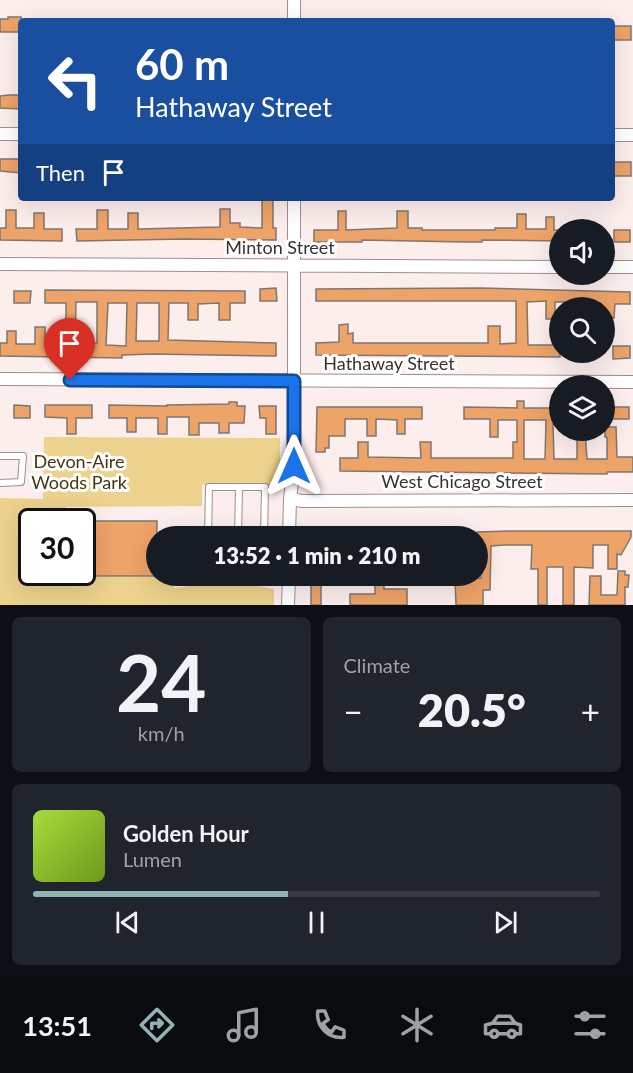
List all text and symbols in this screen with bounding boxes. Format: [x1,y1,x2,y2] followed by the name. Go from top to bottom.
[135,39,229,89] text: 60 m
[36,42,114,120] icon: left
[135,90,332,123] text: Hathaway Street
[97,156,130,189] icon: arrive
[36,159,85,186] text: Then
[549,219,615,441] map controls
[549,219,615,285] button: sound
[225,236,335,258] street label: Minton Street
[549,297,615,363] button: search
[44,318,95,380] pin
[53,327,86,360] icon: arrive
[323,352,455,374] street label: Hathaway Street
[549,375,615,441] button: layers
[262,434,326,498] position arrow
[31,450,128,493] park label: Devon-Aire Woods Park
[381,470,543,492] street label: West Chicago Street
[18,508,96,586] speed limit sign: 30
[214,542,420,569] text: 13:52 · 1 min · 210 m
[116,635,206,729] text: 24
[344,653,410,677] text: Climate
[418,683,526,737] text: 20.5°
[344,691,363,731] text: −
[581,691,600,731] text: +
[138,721,185,745] text: km/h
[123,820,249,847] text: Golden Hour
[123,847,182,871] text: Lumen
[111,906,144,939] icon: previous
[300,906,333,939] icon: pause
[489,906,522,939] icon: next
[136,1004,178,1046] icon: directions
[223,1004,265,1046] icon: music
[309,1004,351,1046] icon: phone
[396,1004,438,1046] icon: climate
[482,1004,524,1046] icon: car
[569,1004,611,1046] icon: filters
[22,1009,92,1042] text: 13:51

